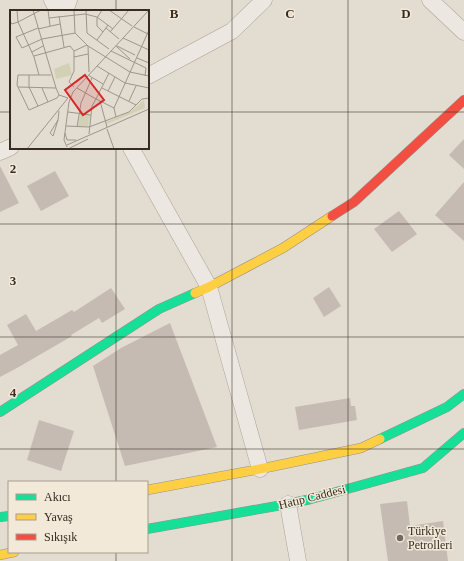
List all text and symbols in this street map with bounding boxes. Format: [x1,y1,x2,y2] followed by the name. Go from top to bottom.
[170,6,179,21] text: B
[285,6,295,21] text: C
[401,6,411,21] text: D
[10,10,149,149] inset map
[10,161,16,176] text: 2
[10,273,17,288] text: 3
[10,385,17,400] text: 4
[8,481,148,553] legend
[277,482,347,512] street label: Hatıp Caddesi
[44,490,71,504] text: Akıcı
[44,510,73,524] text: Yavaş
[408,524,453,552] place label: Türkiye Petrolleri
[44,530,77,544] text: Sıkışık
[395,533,405,543] marker: Türkiye Petrolleri

